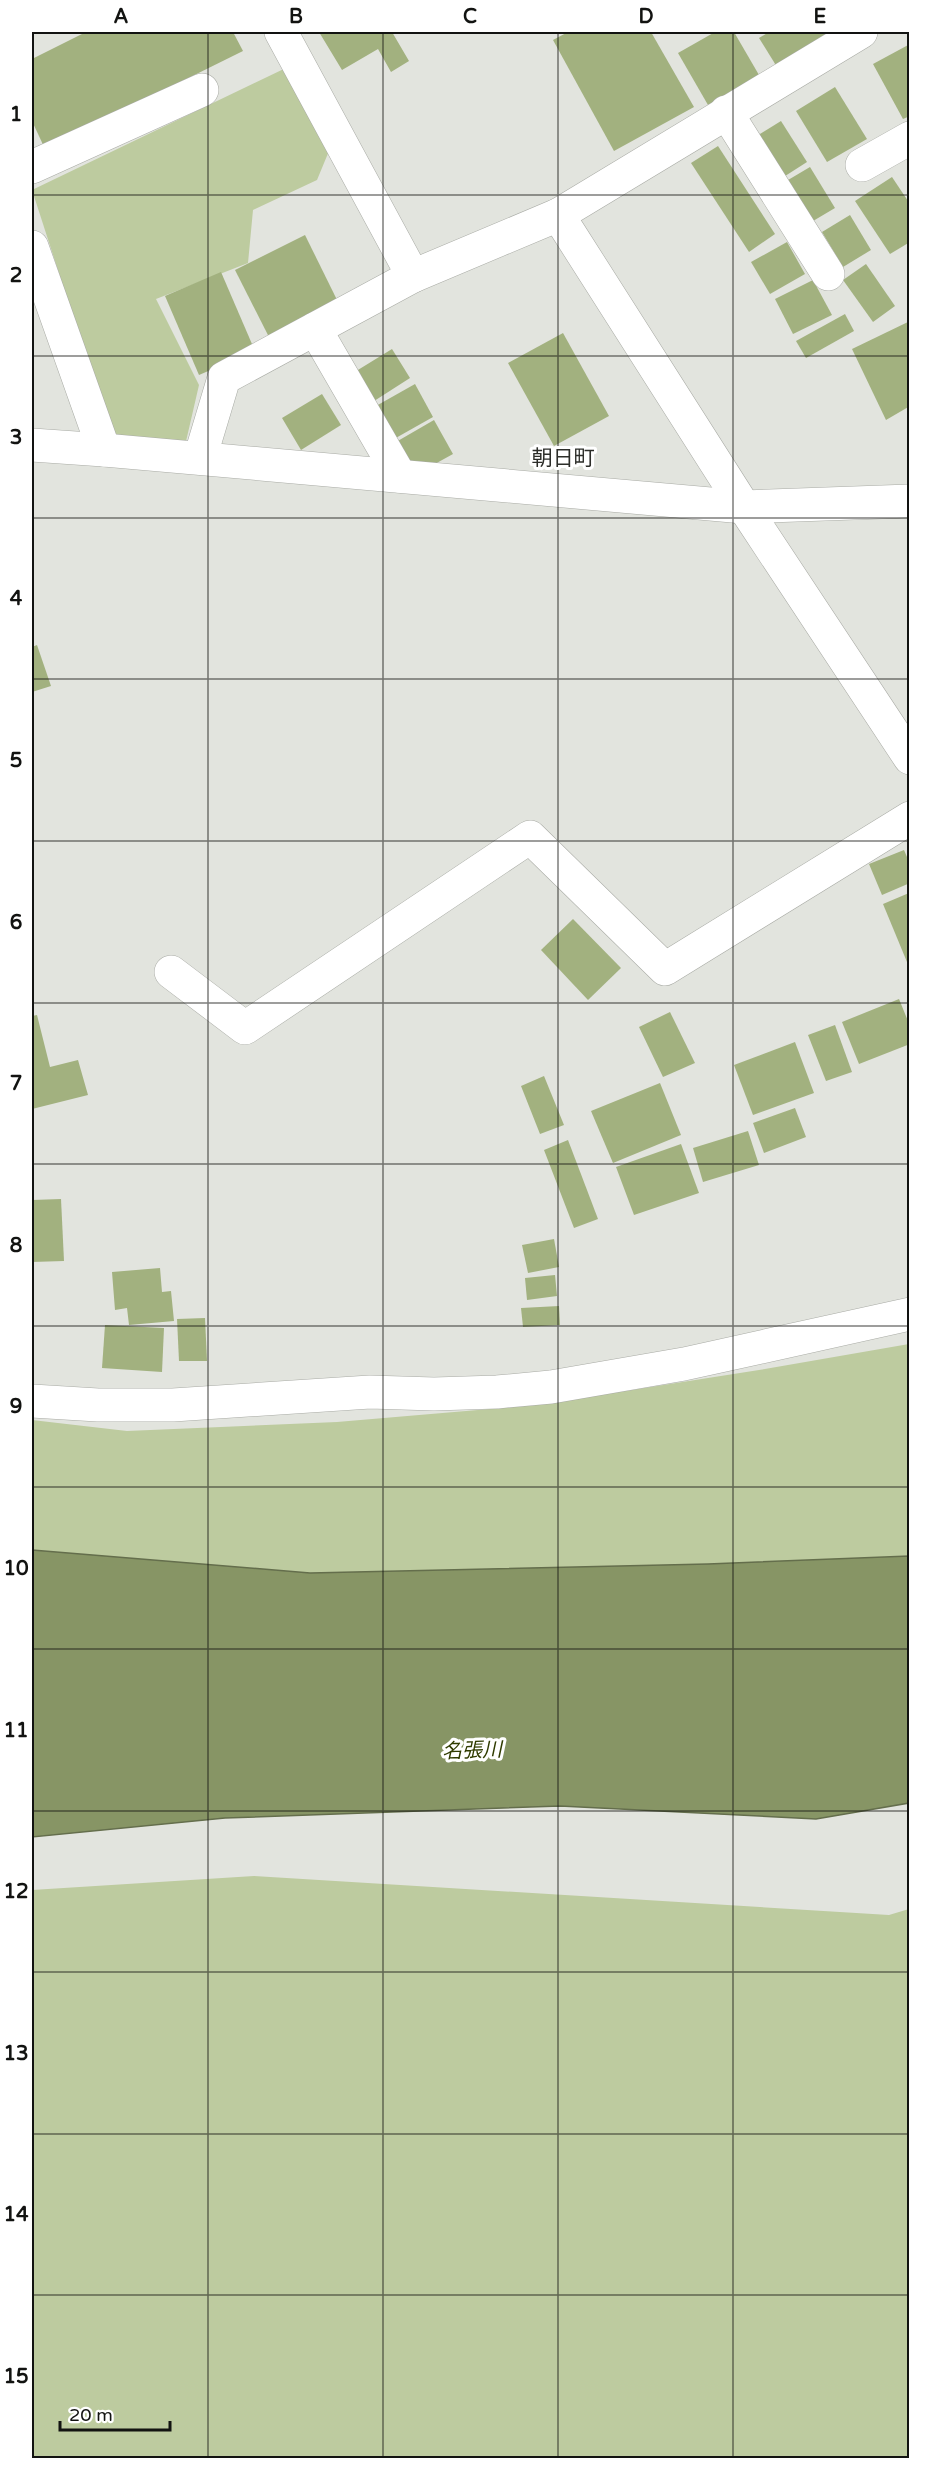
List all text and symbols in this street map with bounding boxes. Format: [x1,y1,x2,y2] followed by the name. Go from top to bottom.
[114,5,129,29] text: A
[289,5,303,29] text: B
[463,5,477,29] text: C
[638,5,654,29] text: D
[814,5,827,29] text: E
[10,103,22,127] text: 1
[10,264,22,288] text: 2
[10,426,22,450] text: 3
[532,446,595,471] district label: 朝日町
[10,587,23,611] text: 4
[10,749,22,773] text: 5
[10,911,22,935] text: 6
[10,1072,22,1096] text: 7
[10,1234,22,1258] text: 8
[10,1395,22,1419] text: 9
[3,1557,29,1581] text: 10
[3,1719,29,1743] text: 11
[442,1738,504,1764] water label: 名張川
[3,1880,29,1904] text: 12
[3,2042,29,2066] text: 13
[3,2203,29,2227] text: 14
[3,2365,29,2389] text: 15
[60,2394,170,2432] scale bar
[69,2404,113,2426] text: 20 m

